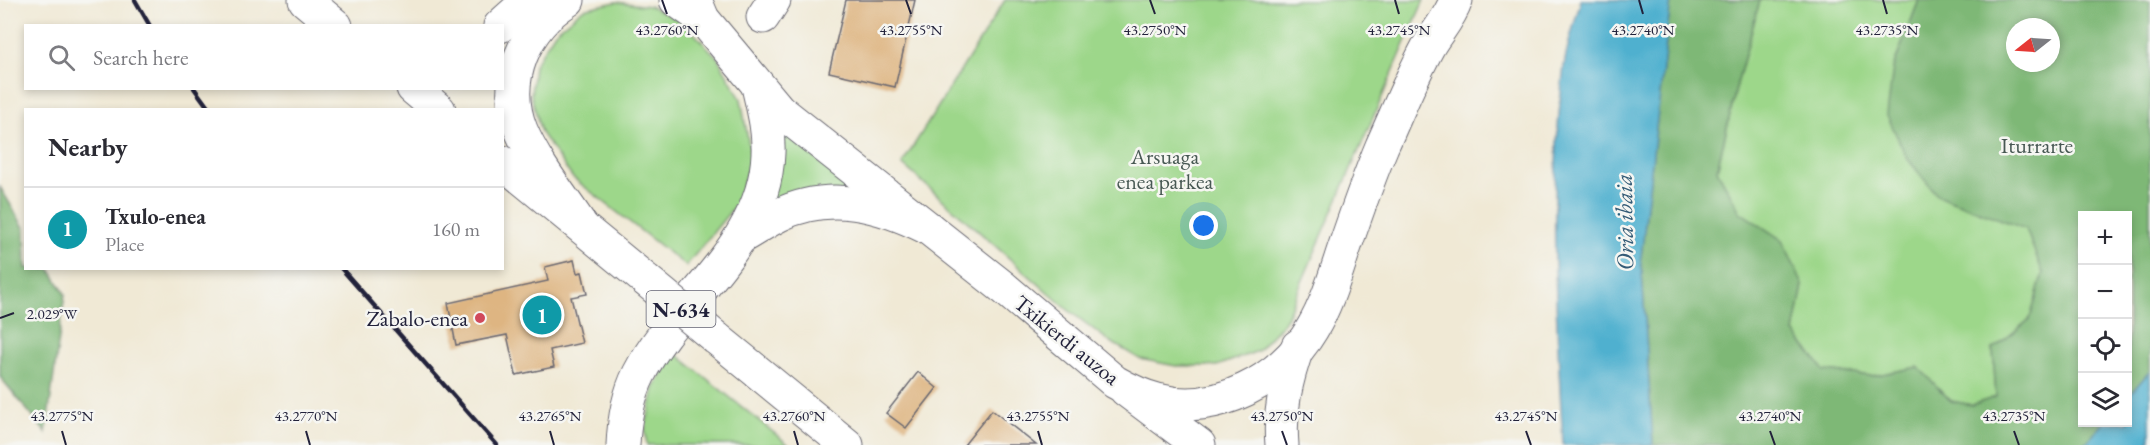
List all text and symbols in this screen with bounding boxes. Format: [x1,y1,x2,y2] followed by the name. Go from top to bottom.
[2006,18,2060,72] north arrow
[636,20,699,39] text: 43.2760°N
[880,20,943,39] text: 43.2755°N
[1124,20,1187,39] text: 43.2750°N
[1368,20,1431,39] text: 43.2745°N
[1612,20,1675,39] text: 43.2740°N
[1856,20,1919,39] text: 43.2735°N
[24,24,504,90] search box
[45,41,78,74] icon: search
[93,43,188,72] text: Search here
[48,130,128,164] text: Nearby
[2001,131,2074,160] park label: Iturrarte
[1117,142,1214,196] park label: Arsuaga enea parkea
[1608,173,1640,271] water label: Oria ibaia
[105,202,206,231] text: Txulo-enea
[1189,211,1218,240] your location
[2078,211,2132,427] map controls
[2078,211,2132,265] button: +
[62,216,73,242] text: 1
[432,216,480,242] text: 160 m
[105,231,144,257] text: Place
[2078,265,2132,319] button: −
[1008,288,1126,392] street label: Txikierdi auzoa
[646,291,716,327] road number: N-634
[522,292,562,338] pin: 1
[27,304,77,323] text: 2.029°W
[367,304,468,333] place label: Zabalo-enea
[473,311,487,325] marker: Zabalo-enea
[2078,319,2132,373] button: locate
[2078,373,2132,427] button: layers
[31,406,94,425] text: 43.2775°N
[275,406,338,425] text: 43.2770°N
[519,406,582,425] text: 43.2765°N
[763,406,826,425] text: 43.2760°N
[1007,406,1070,425] text: 43.2755°N
[1251,406,1314,425] text: 43.2750°N
[1495,406,1558,425] text: 43.2745°N
[1739,406,1802,425] text: 43.2740°N
[1983,406,2046,425] text: 43.2735°N

